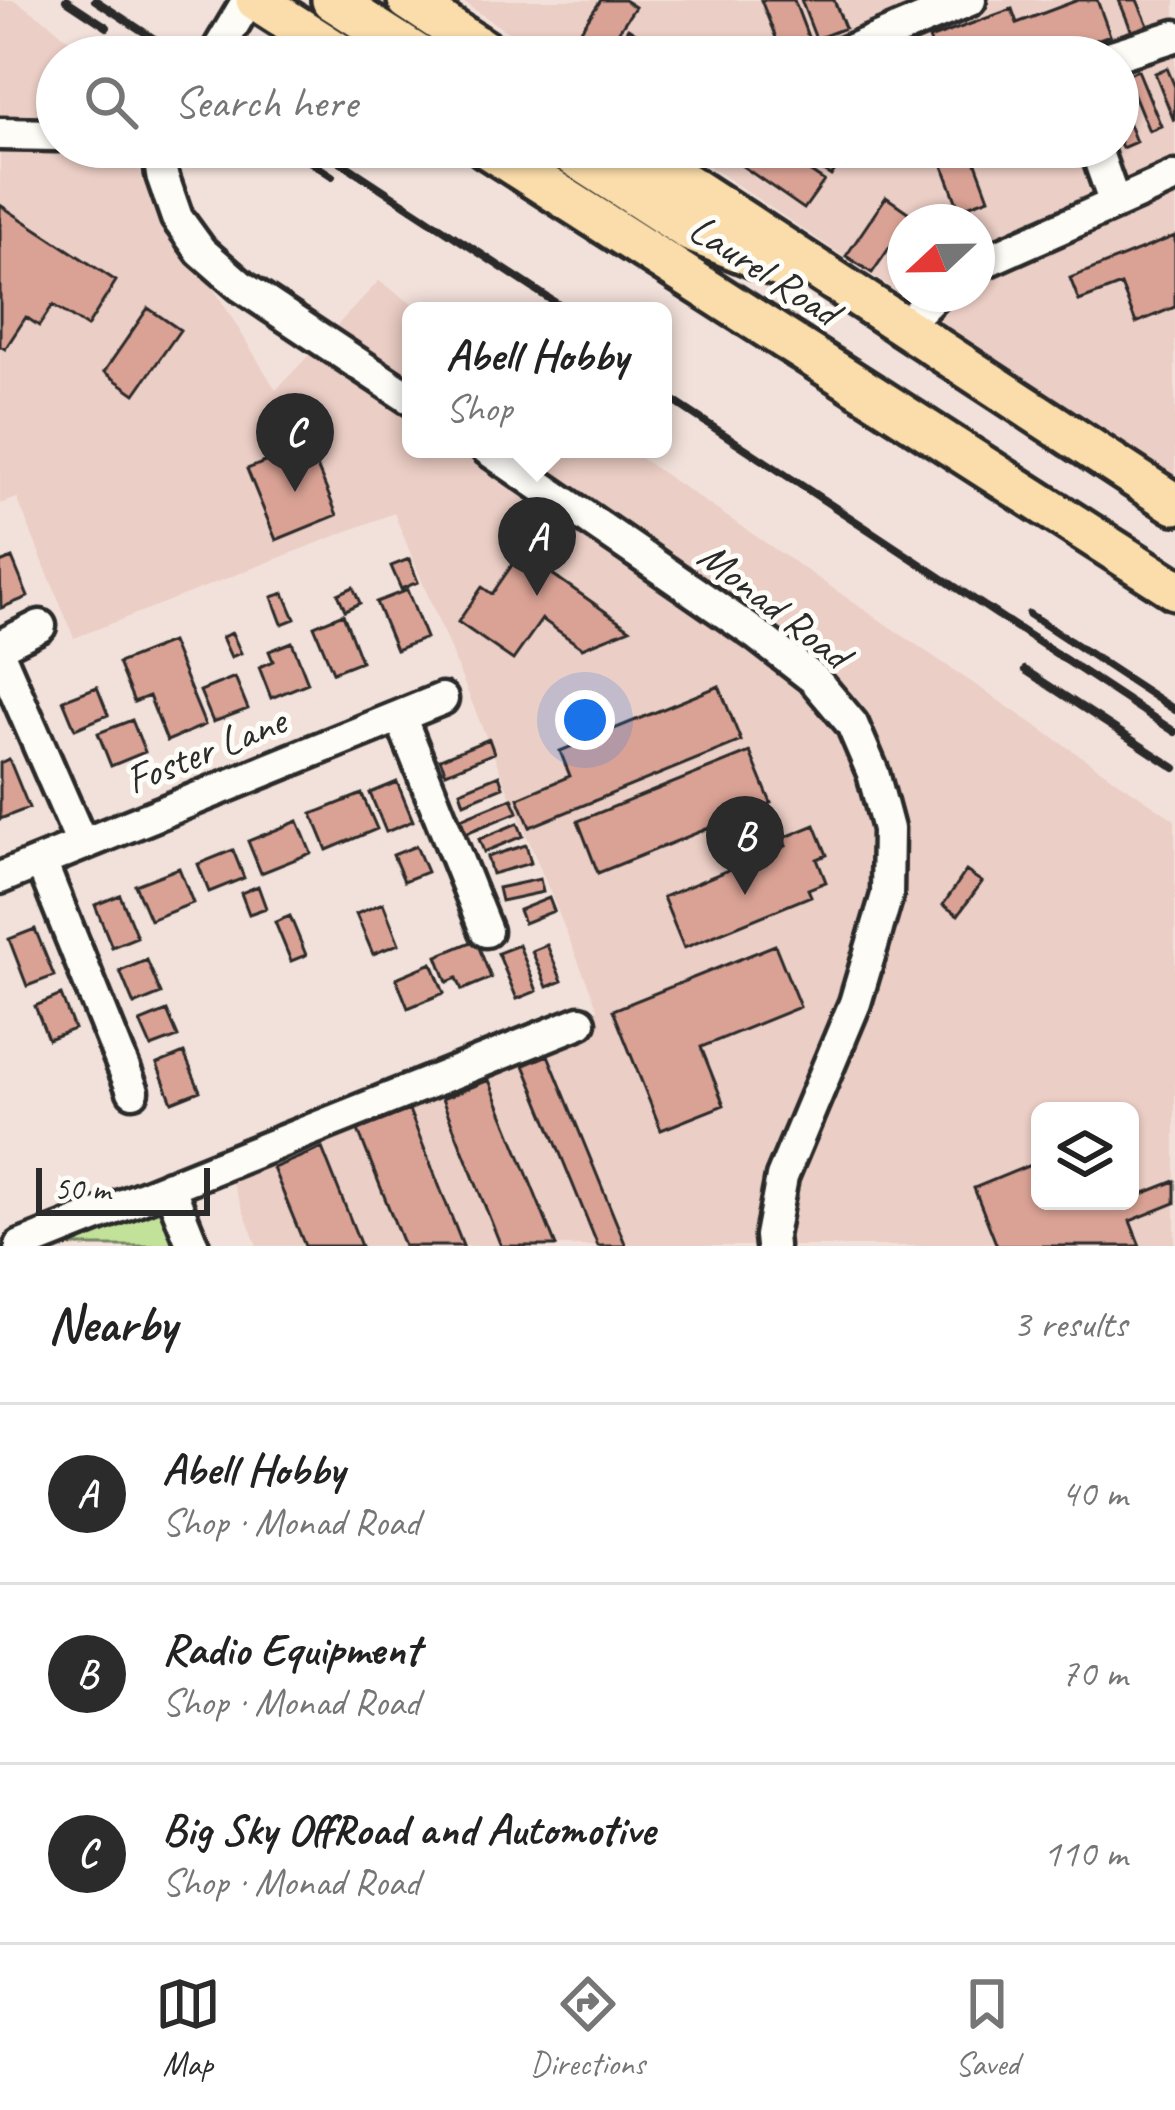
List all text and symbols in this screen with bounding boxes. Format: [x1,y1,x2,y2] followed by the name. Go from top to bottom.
[36,36,1139,168] search box
[78,69,144,135] icon: search
[174,74,357,131] text: Search here
[679,202,854,341] street label: Laurel Road
[887,204,995,312] north arrow
[402,302,672,458] popup
[446,327,628,384] text: Abell Hobby
[446,384,512,433] text: Shop
[256,393,334,492] pin: C
[498,497,576,596] pin: A
[688,529,865,684] street label: Monad Road
[555,690,615,750] your location
[118,693,296,806] street label: Foster Lane
[706,796,784,895] pin: B
[1031,1102,1139,1210] map controls
[1031,1102,1139,1210] button: layers
[36,1162,210,1215] scale bar
[54,1168,110,1210] text: 50 m
[48,1292,176,1356] text: Nearby
[1013,1300,1127,1349] text: 3 results
[162,1441,344,1498] text: Abell Hobby
[77,1469,97,1518] text: A
[1061,1469,1127,1518] text: 40 m
[162,1498,420,1547] text: Shop · Monad Road
[162,1621,420,1678] text: Radio Equipment
[77,1649,97,1698] text: B
[1061,1649,1127,1698] text: 70 m
[162,1678,420,1727] text: Shop · Monad Road
[162,1801,655,1858] text: Big Sky OffRoad and Automotive
[78,1829,96,1878] text: C
[1043,1829,1127,1878] text: 110 m
[162,1858,420,1907] text: Shop · Monad Road
[155,1971,221,2085] tab: Map
[530,1971,645,2085] tab: Directions
[954,1971,1020,2085] tab: Saved

